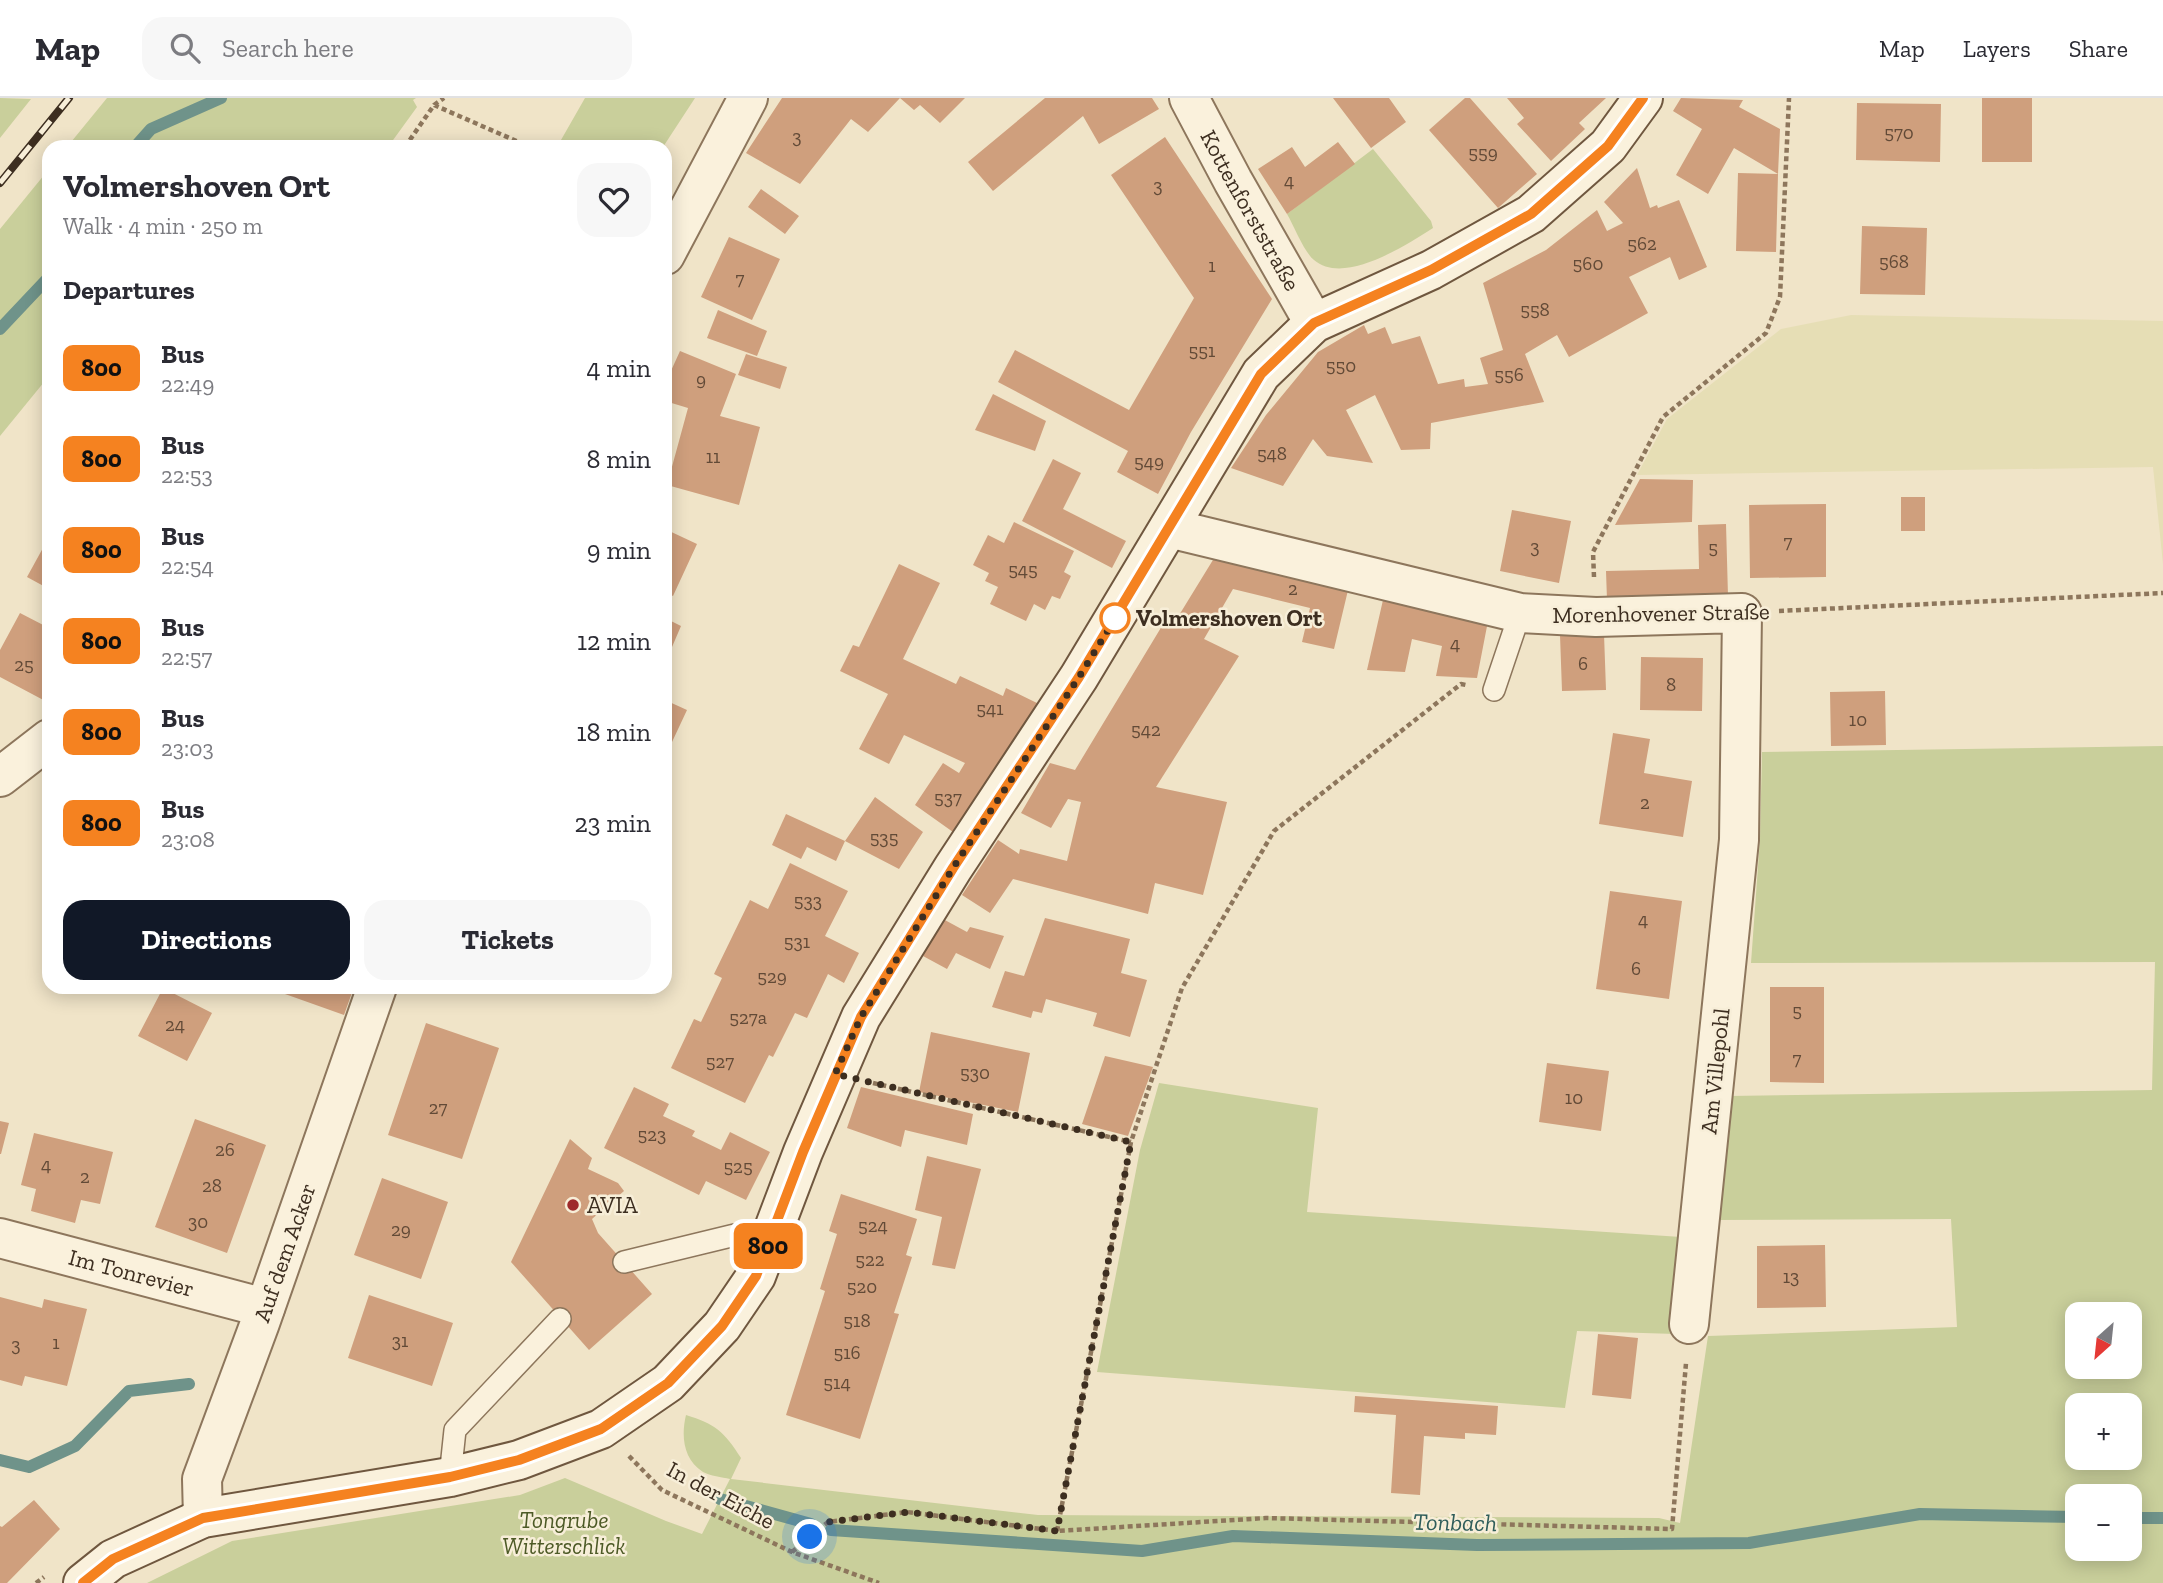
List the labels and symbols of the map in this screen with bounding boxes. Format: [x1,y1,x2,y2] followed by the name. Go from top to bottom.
[1884,121,1914,144] house number: 570
[792,125,802,148] house number: 3
[1194,125,1307,296] street label: Kottenforststraße
[1468,141,1498,164] house number: 559
[1284,169,1294,192] house number: 4
[1153,174,1163,197] house number: 3
[1627,232,1657,255] house number: 562
[1879,250,1909,273] house number: 568
[1573,252,1603,275] house number: 560
[1208,254,1216,277] house number: 1
[736,267,745,290] house number: 7
[1520,298,1550,321] house number: 558
[1189,339,1215,362] house number: 551
[1326,354,1356,377] house number: 550
[1494,363,1524,386] house number: 556
[696,368,706,391] house number: 9
[1257,442,1287,465] house number: 548
[706,445,720,468] house number: 11
[1134,450,1164,473] house number: 549
[1784,530,1793,553] house number: 7
[1530,535,1540,558] house number: 3
[1708,536,1718,559] house number: 5
[1008,558,1038,581] house number: 545
[1288,577,1298,600] house number: 2
[1552,597,1770,629] street label: Morenhovener Straße
[1100,603,1130,633] marker: Volmershoven Ort
[1136,604,1323,632] place label: Volmershoven Ort
[1450,632,1460,655] house number: 4
[1578,652,1588,675] house number: 6
[14,653,34,676] house number: 25
[1666,673,1676,696] house number: 8
[976,697,1004,720] house number: 541
[1849,708,1867,731] house number: 10
[1131,718,1161,741] house number: 542
[934,786,962,809] house number: 537
[1640,791,1650,814] house number: 2
[870,826,898,849] house number: 535
[794,889,822,912] house number: 533
[1638,908,1648,931] house number: 4
[784,930,810,953] house number: 531
[1631,957,1641,980] house number: 6
[757,965,787,988] house number: 529
[1792,999,1802,1022] house number: 5
[729,1006,767,1029] house number: 527a
[1694,1007,1736,1135] street label: Am Villepohl
[165,1013,185,1036] house number: 24
[1793,1047,1802,1070] house number: 7
[706,1050,734,1073] house number: 527
[960,1061,990,1084] house number: 530
[1565,1086,1583,1109] house number: 10
[429,1096,447,1119] house number: 27
[638,1123,666,1146] house number: 523
[215,1138,235,1161] house number: 26
[41,1153,51,1176] house number: 4
[723,1155,753,1178] house number: 525
[80,1165,90,1188] house number: 2
[202,1174,222,1197] house number: 28
[247,1179,322,1326] street label: Auf dem Acker
[587,1191,639,1219] place label: AVIA
[565,1197,581,1213] marker: AVIA
[188,1210,208,1233] house number: 30
[858,1214,888,1237] house number: 524
[391,1218,411,1241] house number: 29
[728,1223,808,1269] line badge: 800
[66,1243,197,1303] street label: Im Tonrevier
[855,1248,885,1271] house number: 522
[1783,1265,1799,1288] house number: 13
[847,1275,877,1298] house number: 520
[2065,1302,2142,1379] north arrow
[843,1309,871,1332] house number: 518
[392,1329,408,1352] house number: 31
[52,1331,60,1354] house number: 1
[11,1333,21,1356] house number: 3
[833,1341,861,1364] house number: 516
[823,1371,851,1394] house number: 514
[662,1455,780,1535] street label: In der Eiche
[502,1506,626,1560] park label: Tongrube Witterschlick
[1413,1507,1497,1537] water label: Tonbach
[792,1519,827,1554] your location

